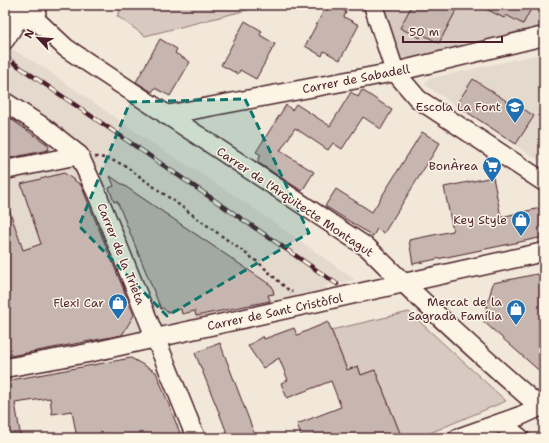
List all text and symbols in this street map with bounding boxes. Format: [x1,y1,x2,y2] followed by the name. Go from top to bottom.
[18,18,58,58] north arrow
[403,18,502,44] scale bar
[409,24,439,40] text: 50 m
[21,26,38,41] text: N
[301,61,412,97] street label: Carrer de Sabadell
[504,96,526,124] school or university icon: Escola La Font
[416,99,501,115] place label: Escola La Font
[213,143,377,261] street label: Carrer de l'Arquitecte Montagut
[481,155,503,183] supermarket icon: BonÀrea
[429,158,479,174] place label: BonÀrea
[93,201,149,308] street label: Carrer de la Trieta
[510,209,532,237] shop icon: Key Style
[453,212,507,228] place label: Key Style
[206,290,345,334] street label: Carrer de Sant Cristòfol
[107,292,129,320] shop icon: Flexi Car
[408,294,503,324] place label: Mercat de la Sagrada Família
[53,295,104,311] place label: Flexi Car
[505,298,527,326] shop icon: Mercat de la Sagrada Família

